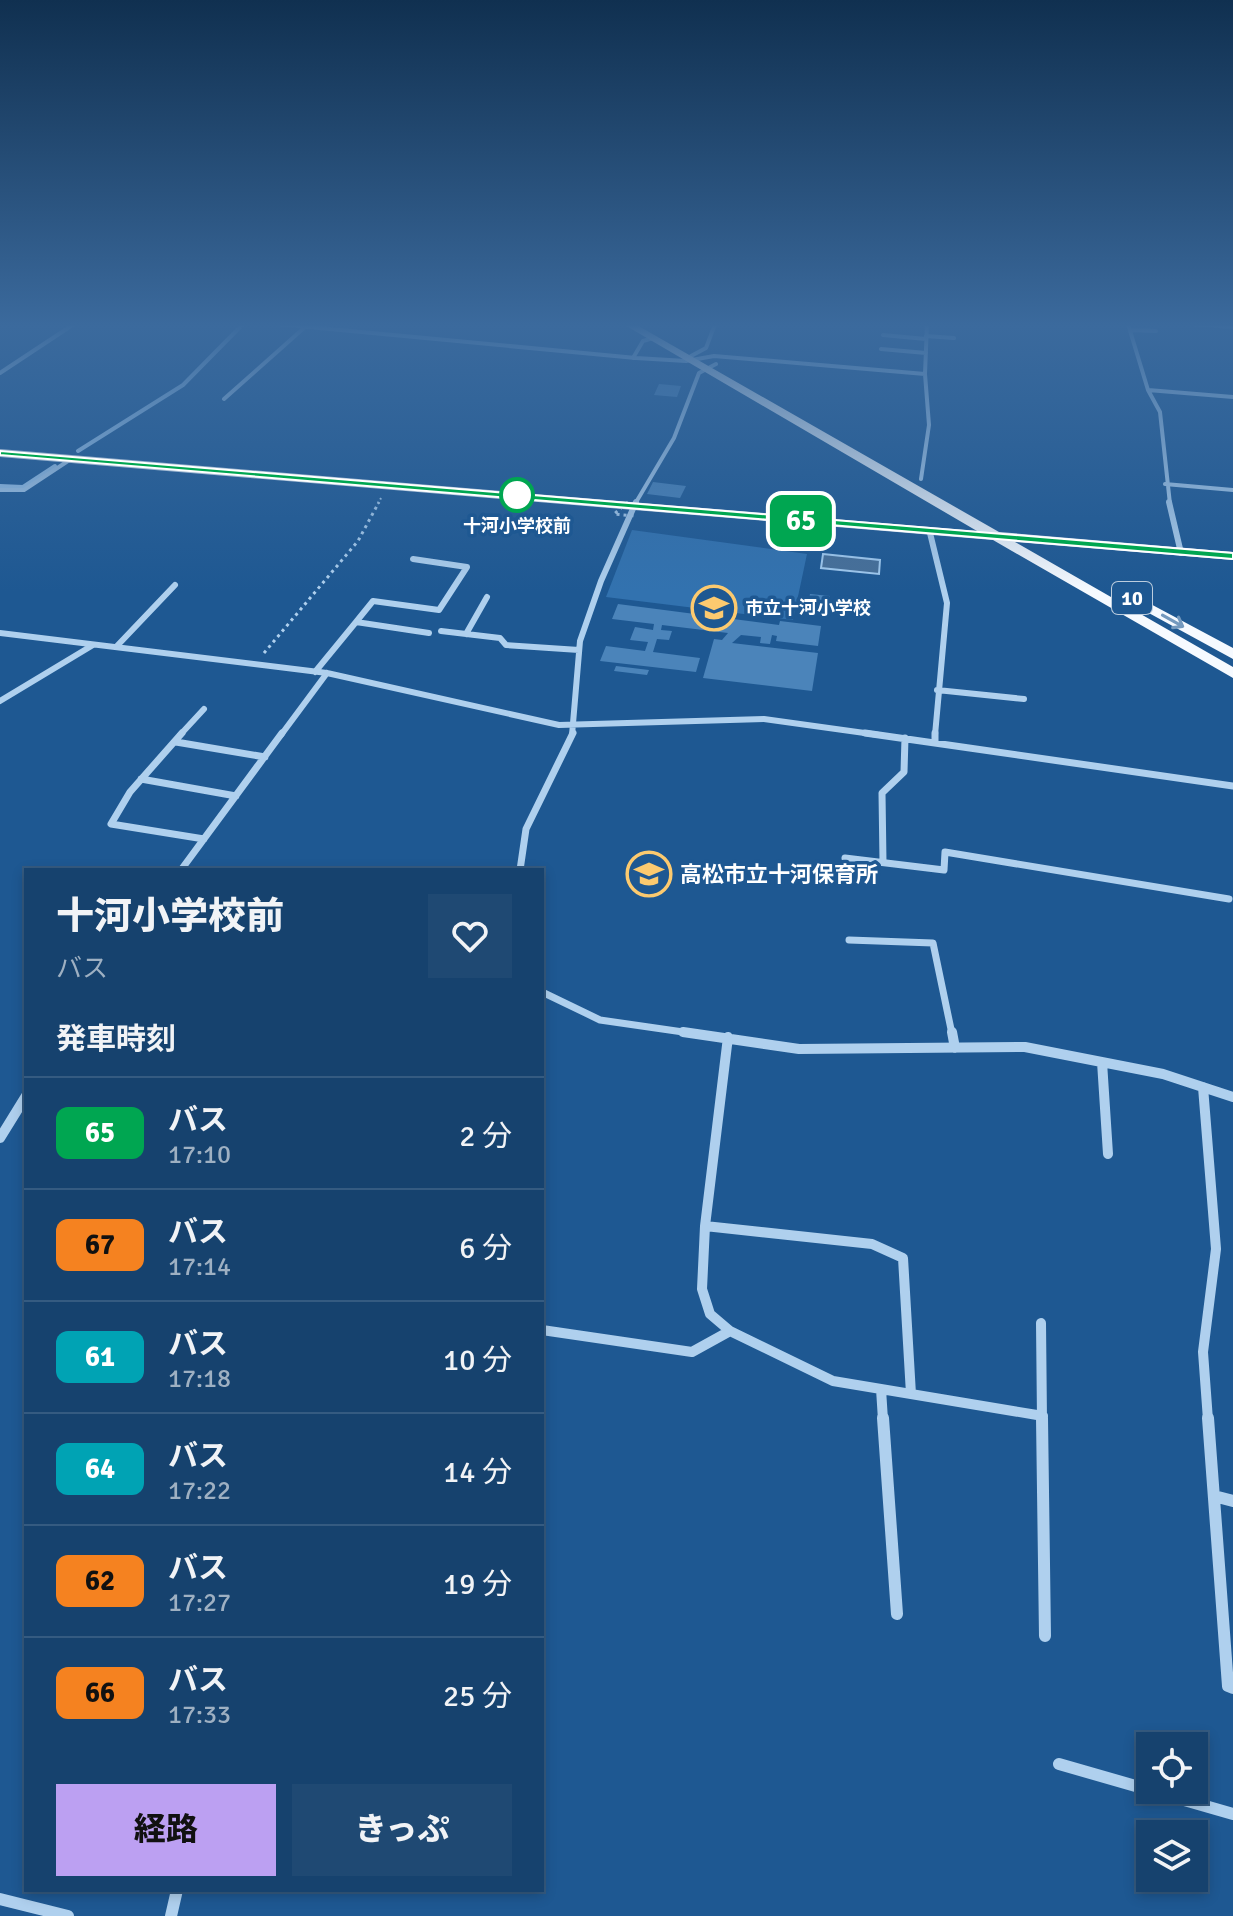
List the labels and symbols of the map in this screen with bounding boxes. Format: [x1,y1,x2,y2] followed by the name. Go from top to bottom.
[500,478,534,512] marker: 十河小学校前
[765,495,837,547] line badge: 65
[463,515,571,537] place label: 十河小学校前
[1112,582,1152,614] road number: 10
[690,584,738,632] school or university icon: 市立十河小学校
[745,597,871,619] place label: 市立十河小学校
[1161,614,1185,629] one-way arrow
[625,850,673,898] school or university icon: 高松市立十河保育所
[680,861,878,888] place label: 高松市立十河保育所

